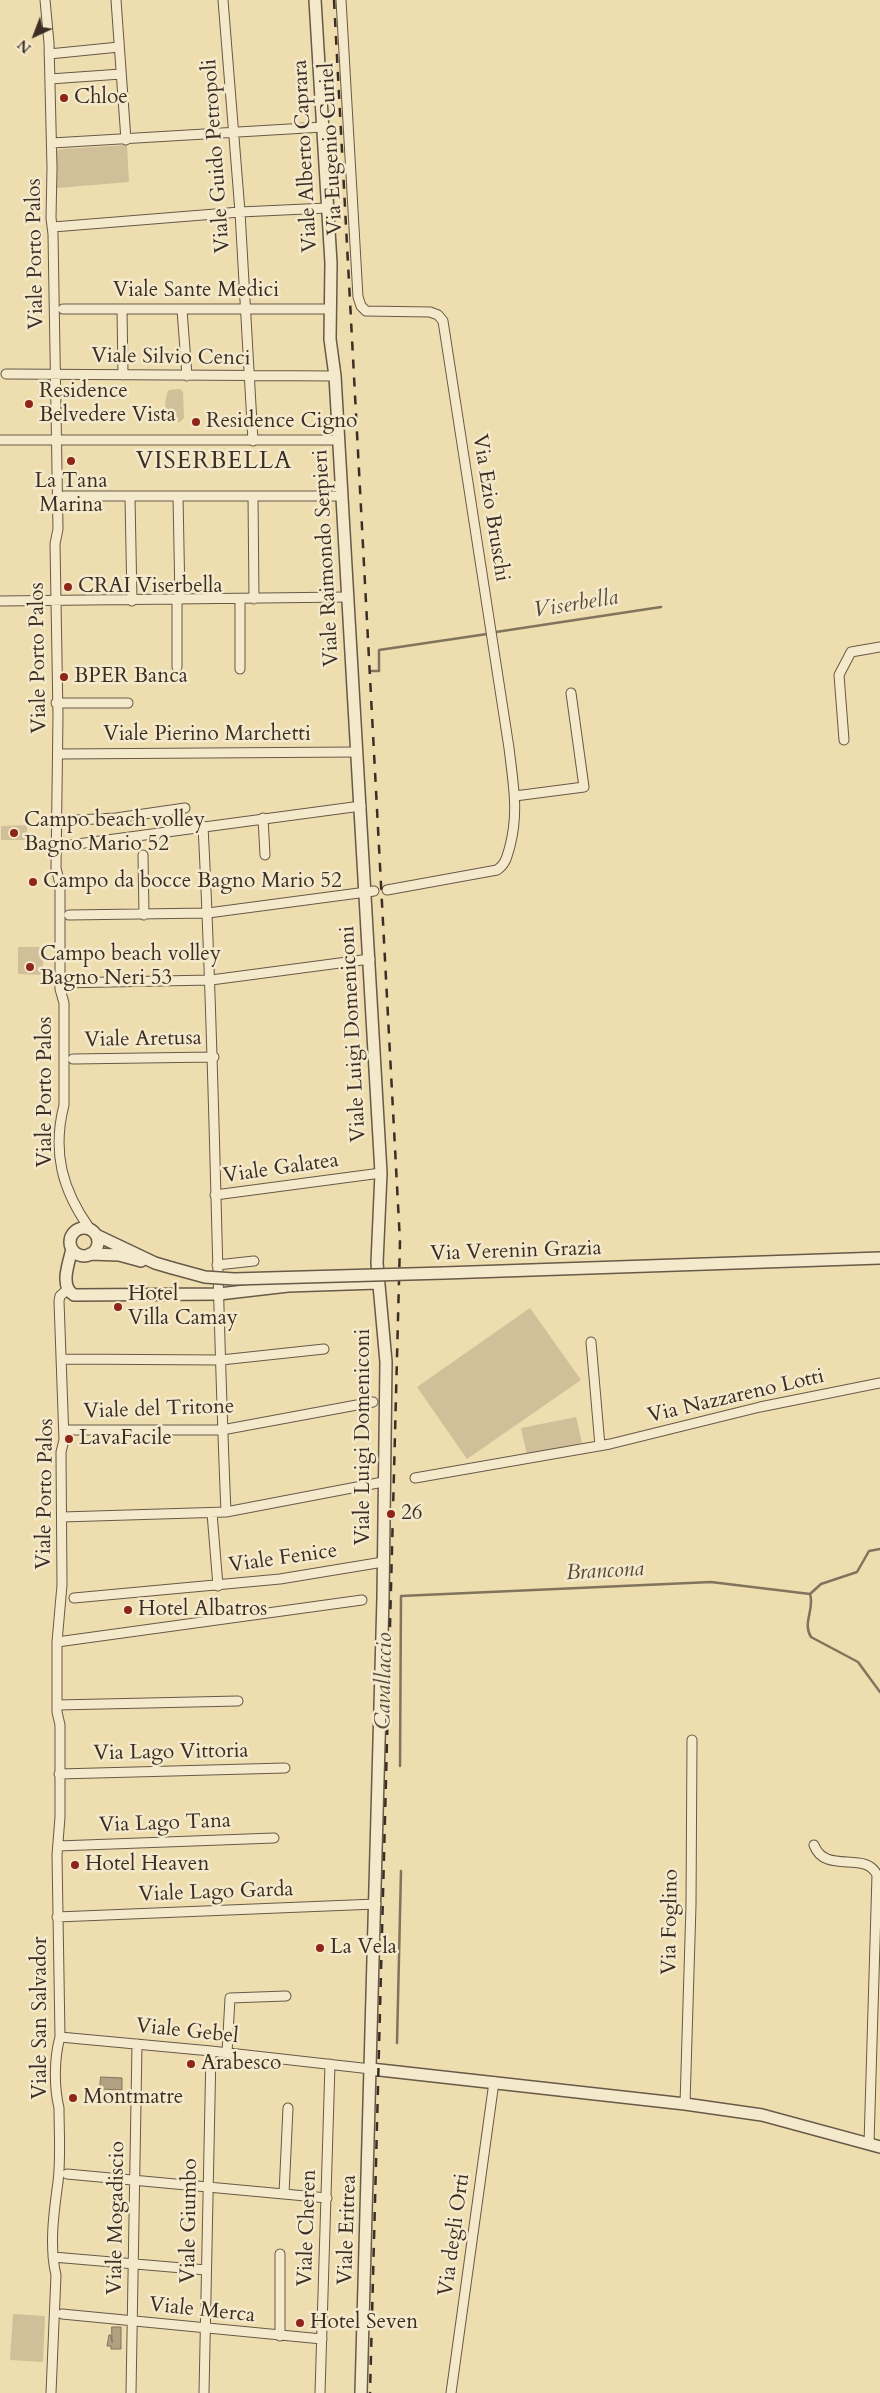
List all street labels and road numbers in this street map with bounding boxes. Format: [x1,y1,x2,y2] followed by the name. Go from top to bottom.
[198,58,236,254] street label: Viale Guido Petropoli
[288,59,324,253] street label: Viale Alberto Caprara
[315,62,349,236] street label: Via Eugenio Curiel
[22,178,50,330] street label: Viale Porto Palos
[113,278,279,304] street label: Viale Sante Medici
[91,344,251,372] street label: Viale Silvio Cenci
[466,433,514,583] street label: Via Ezio Bruschi
[309,449,345,667] street label: Viale Raimondo Serpieri
[25,582,53,734] street label: Viale Porto Palos
[103,722,311,748] street label: Viale Pierino Marchetti
[336,925,372,1143] street label: Viale Luigi Domeniconi
[33,1016,59,1168] street label: Viale Porto Palos
[84,1026,202,1054] street label: Viale Aretusa
[222,1148,340,1190] street label: Viale Galatea
[430,1236,602,1268] street label: Via Verenin Grazia
[351,1329,377,1545] street label: Viale Luigi Domeniconi
[645,1364,827,1430] street label: Via Nazzareno Lotti
[83,1395,235,1425] street label: Viale del Tritone
[32,1418,60,1570] street label: Viale Porto Palos
[227,1539,339,1579] street label: Viale Fenice
[93,1739,249,1767] street label: Via Lago Vittoria
[99,1809,231,1839] street label: Via Lago Tana
[657,1869,685,1975] street label: Via Foglino
[138,1878,294,1908] street label: Viale Lago Garda
[28,1937,54,2099] street label: Viale San Salvador
[134,2014,240,2050] street label: Viale Gebel
[103,2141,131,2295] street label: Viale Mogadiscio
[176,2158,204,2284] street label: Viale Giumbo
[293,2169,323,2287] street label: Viale Cheren
[434,2172,476,2298] street label: Via degli Orti
[333,2174,363,2286] street label: Viale Eritrea
[148,2293,256,2329] street label: Viale Merca

